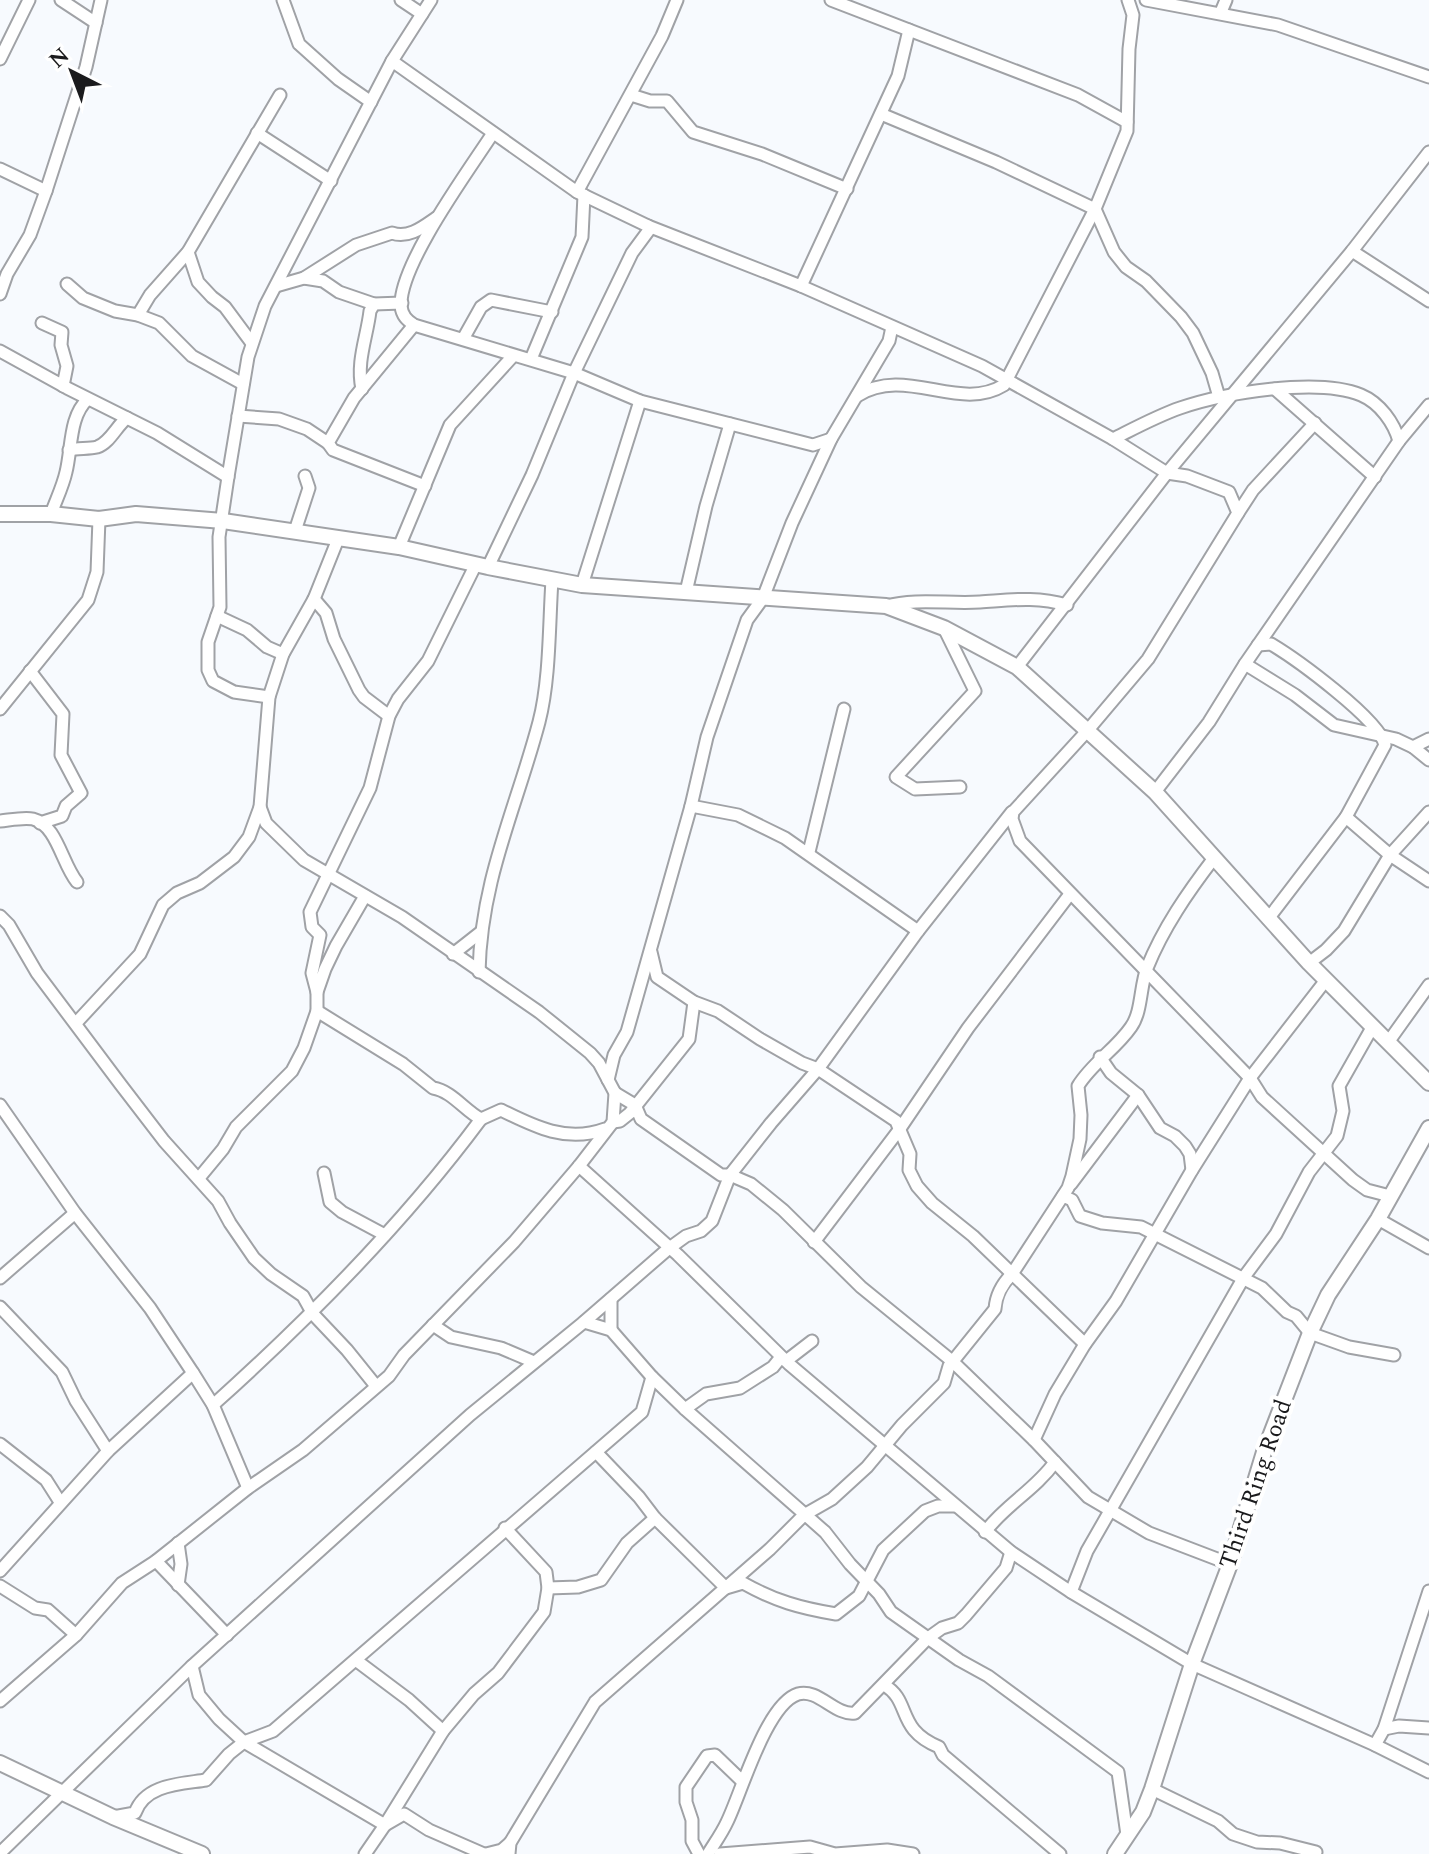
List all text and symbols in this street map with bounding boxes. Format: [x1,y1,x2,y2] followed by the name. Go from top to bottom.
[32,32,112,112] north arrow
[42,40,77,77] text: N
[1210,1395,1302,1573] street label: Third Ring Road

